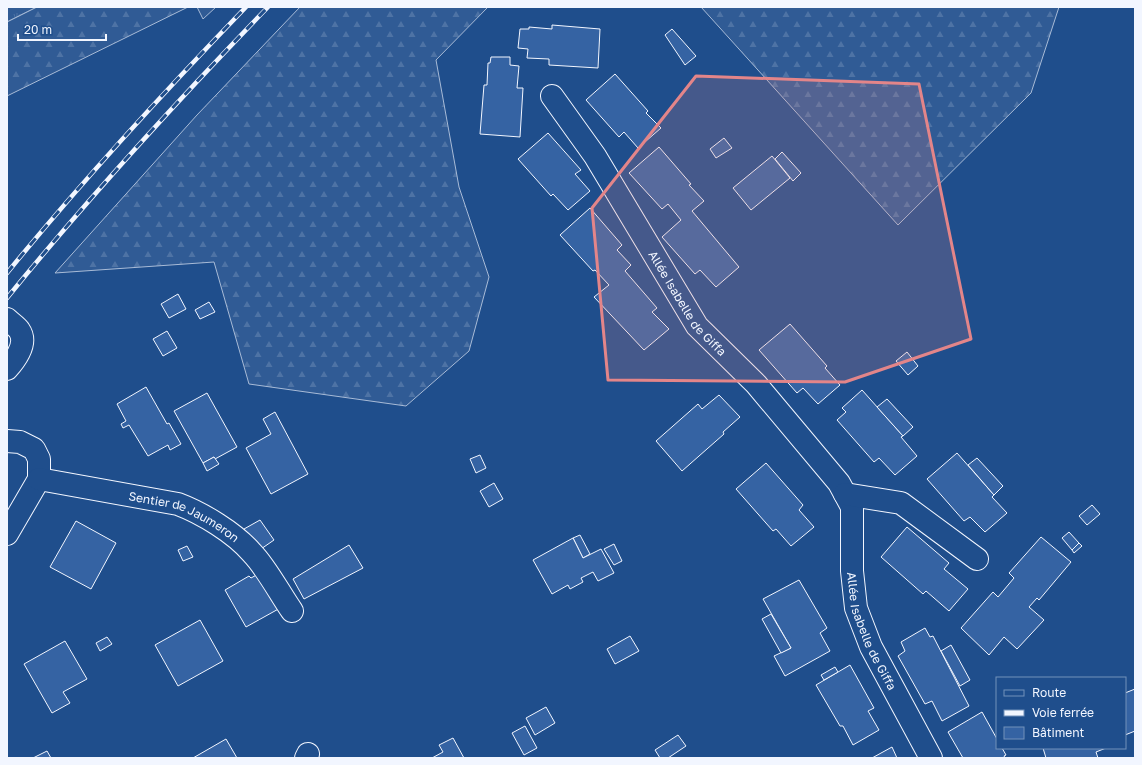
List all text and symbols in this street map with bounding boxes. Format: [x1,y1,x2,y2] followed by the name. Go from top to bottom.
[18,16,106,42] scale bar
[24,22,52,37] text: 20 m
[646,248,730,359] street label: Allée Isabelle de Giffa
[127,488,242,545] street label: Sentier de Jaumeron
[845,571,900,692] street label: Allée Isabelle de Giffa
[996,677,1126,749] legend
[1032,685,1066,700] text: Route
[1032,705,1094,720] text: Voie ferrée
[1032,725,1085,740] text: Bâtiment

